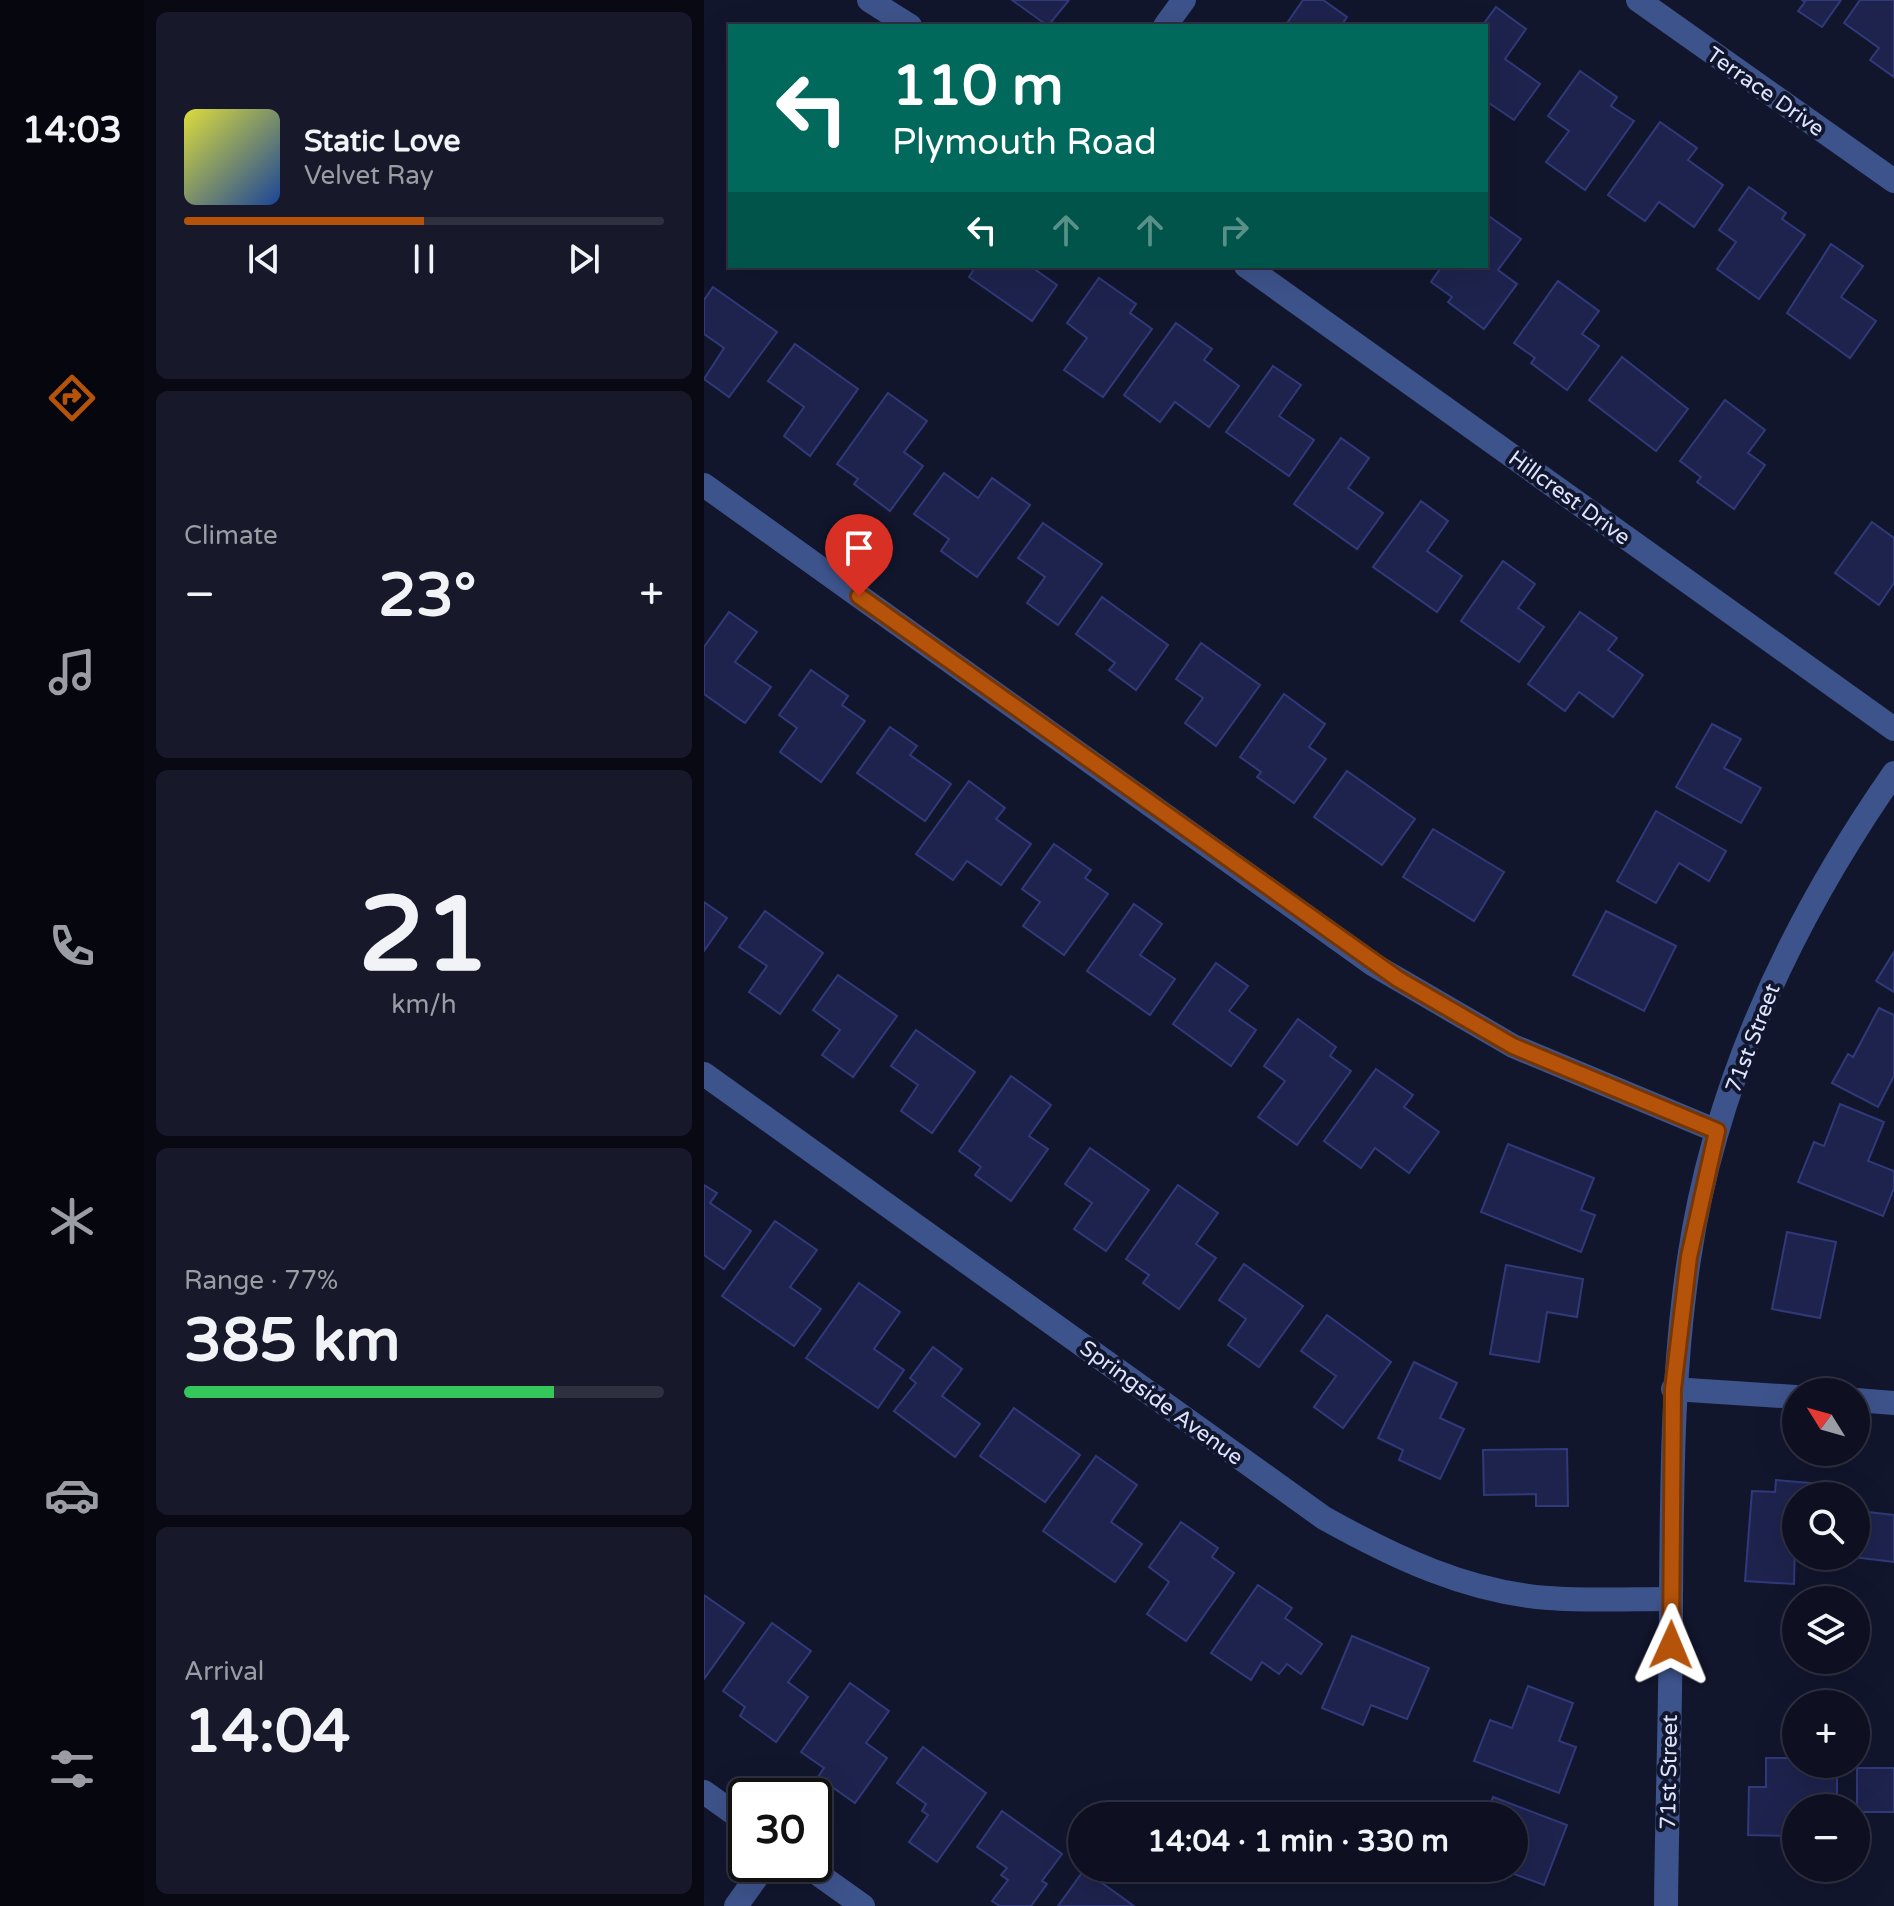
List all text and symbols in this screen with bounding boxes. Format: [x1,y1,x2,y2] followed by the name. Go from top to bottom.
[1702,42,1829,142] street label: Terrace Drive
[892,53,1063,120] text: 110 m
[760,56,864,160] icon: left
[22,109,122,152] text: 14:03
[892,121,1157,164] text: Plymouth Road
[304,123,460,160] text: Static Love
[304,160,434,191] text: Velvet Ray
[960,208,1004,252] icon: left
[1044,208,1088,252] icon: ahead
[1128,208,1172,252] icon: ahead
[1212,208,1256,252] icon: right
[242,237,286,281] icon: previous
[402,237,446,281] icon: pause
[562,237,606,281] icon: next
[44,370,100,426] icon: directions
[1504,445,1635,551] street label: Hillcrest Drive
[825,514,893,596] pin
[184,520,278,551] text: Climate
[837,526,881,570] icon: arrive
[378,560,476,632] text: 23°
[184,569,215,622] text: −
[639,569,664,622] text: +
[44,644,100,700] icon: music
[359,874,489,999] text: 21
[44,918,100,974] icon: phone
[1720,980,1786,1097] street label: 71st Street
[391,989,457,1020] text: km/h
[44,1193,100,1249] icon: climate
[184,1265,338,1296] text: Range · 77%
[184,1305,400,1377] text: 385 km
[1075,1335,1248,1471] street label: Springside Avenue
[1782,1378,1870,1466] north arrow
[1782,1378,1870,1882] map controls
[44,1467,100,1523] icon: car
[1782,1482,1870,1570] button: search
[1782,1586,1870,1674] button: layers
[1629,1603,1713,1687] position arrow
[184,1656,264,1687] text: Arrival
[1782,1690,1870,1778] button: +
[184,1696,350,1768] text: 14:04
[1655,1714,1683,1830] street label: 71st Street
[44,1741,100,1797] icon: filters
[728,1778,832,1882] speed limit sign: 30
[1782,1794,1870,1882] button: −
[1147,1823,1449,1860] text: 14:04 · 1 min · 330 m

